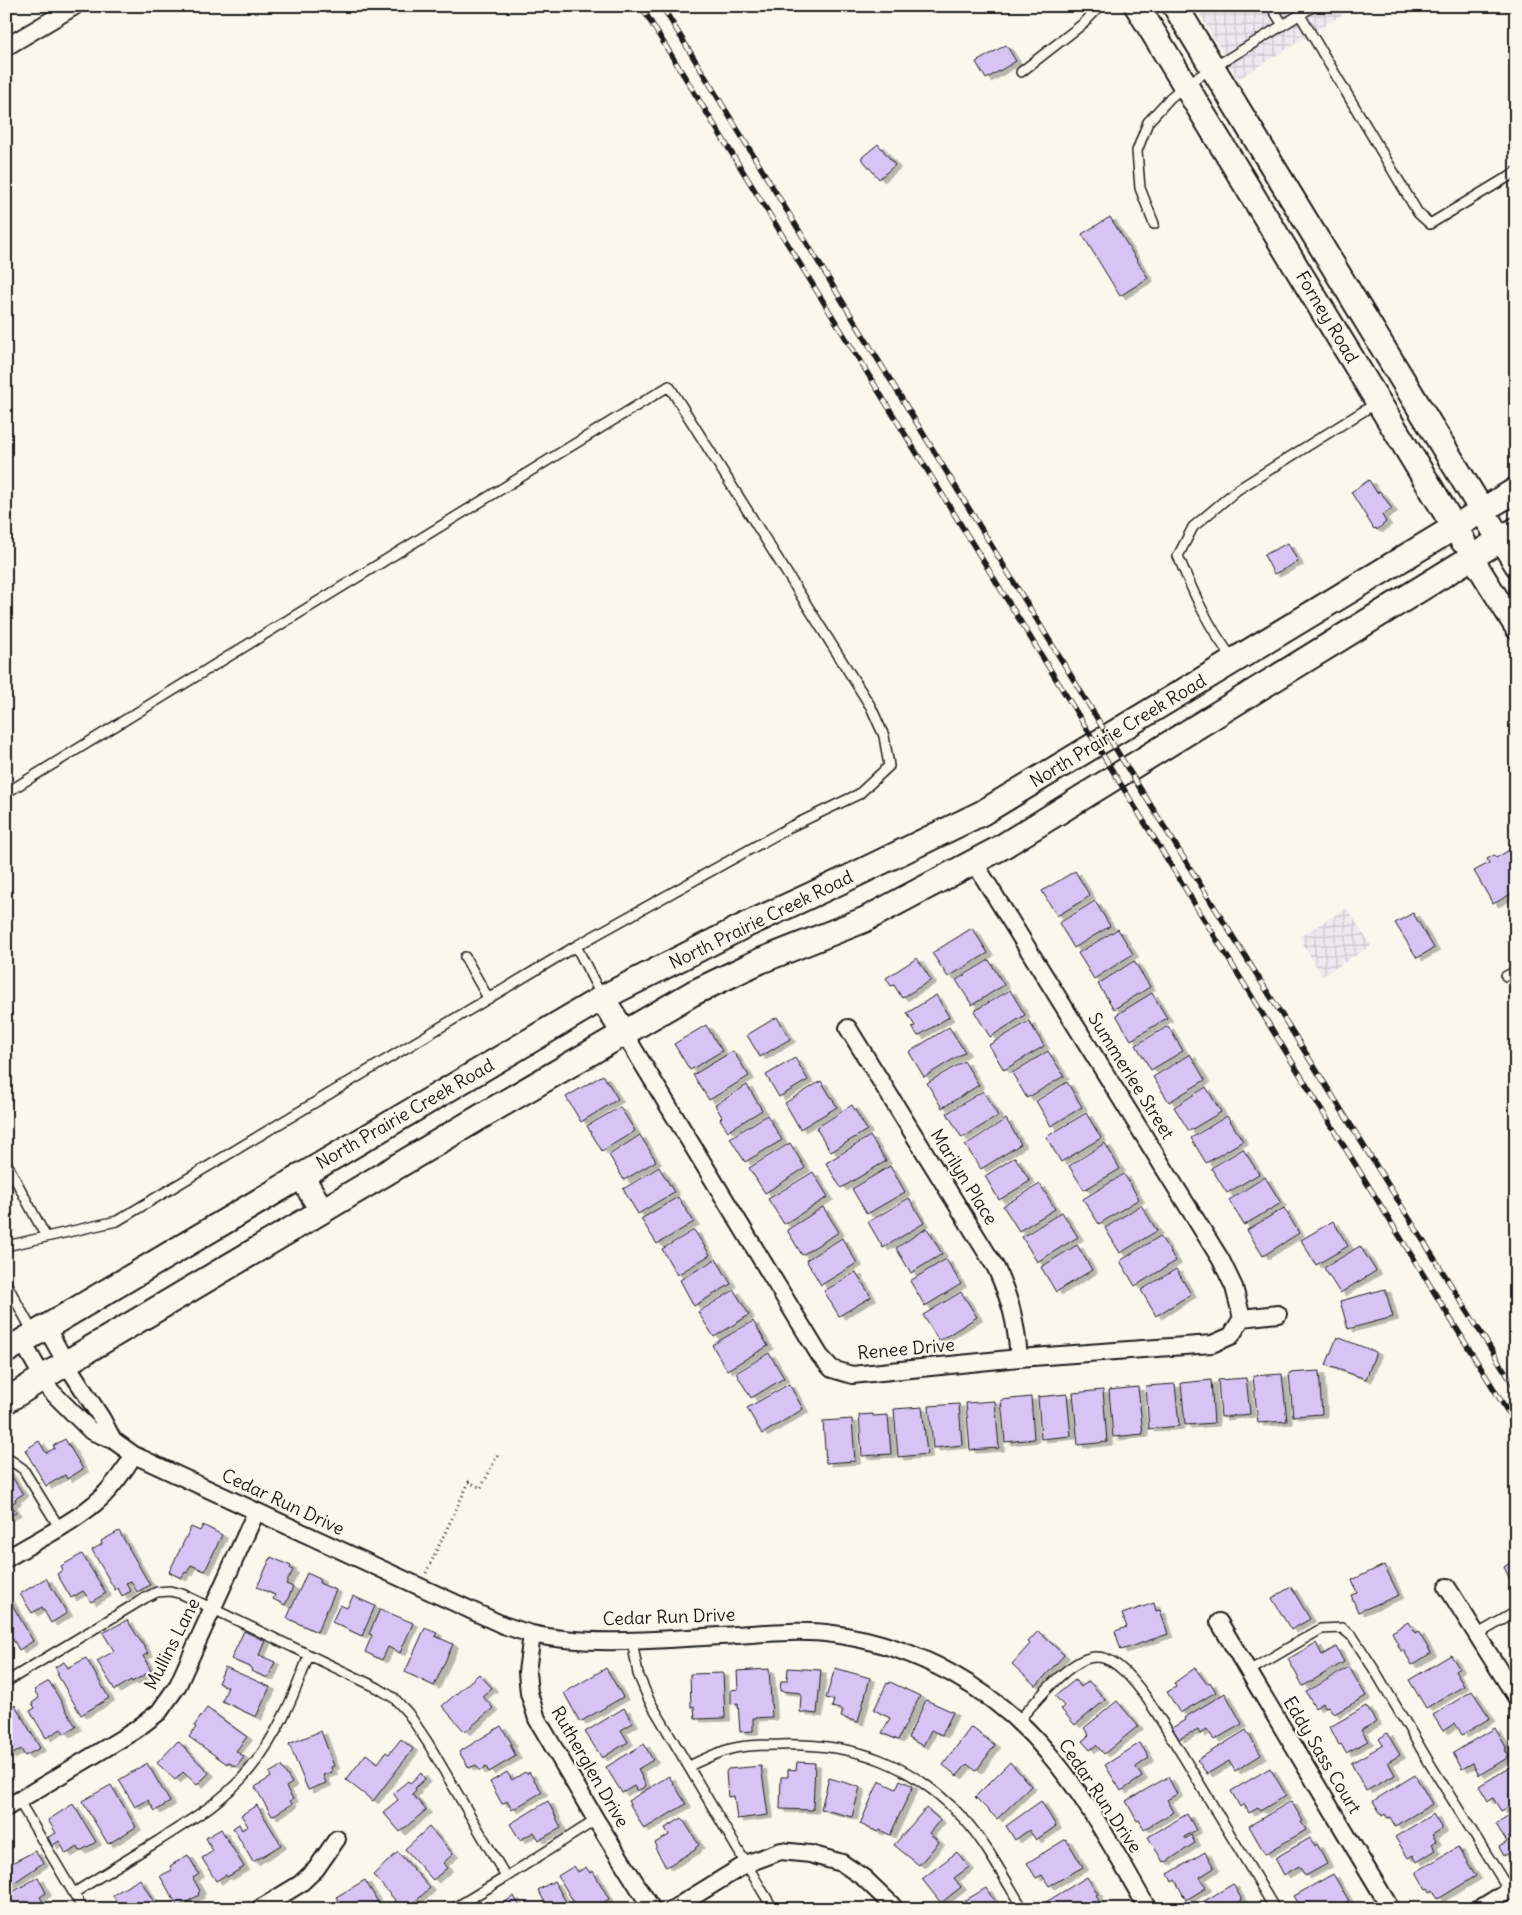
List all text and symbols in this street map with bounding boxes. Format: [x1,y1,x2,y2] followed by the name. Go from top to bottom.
[1291,266,1364,367] street label: Forney Road
[1025,669,1210,792] street label: North Prairie Creek Road
[665,865,857,974] street label: North Prairie Creek Road
[1083,1008,1180,1143] street label: Summerlee Street
[312,1053,498,1174] street label: North Prairie Creek Road
[926,1125,1003,1229] street label: Marilyn Place
[856,1333,955,1364] street label: Renee Drive
[218,1463,348,1540] street label: Cedar Run Drive
[139,1594,205,1694] street label: Mullins Lane
[602,1603,736,1630] street label: Cedar Run Drive
[1278,1692,1366,1818] street label: Eddy Sass Court
[546,1702,634,1831] street label: Rutherglen Drive
[1054,1734,1147,1857] street label: Cedar Run Drive

